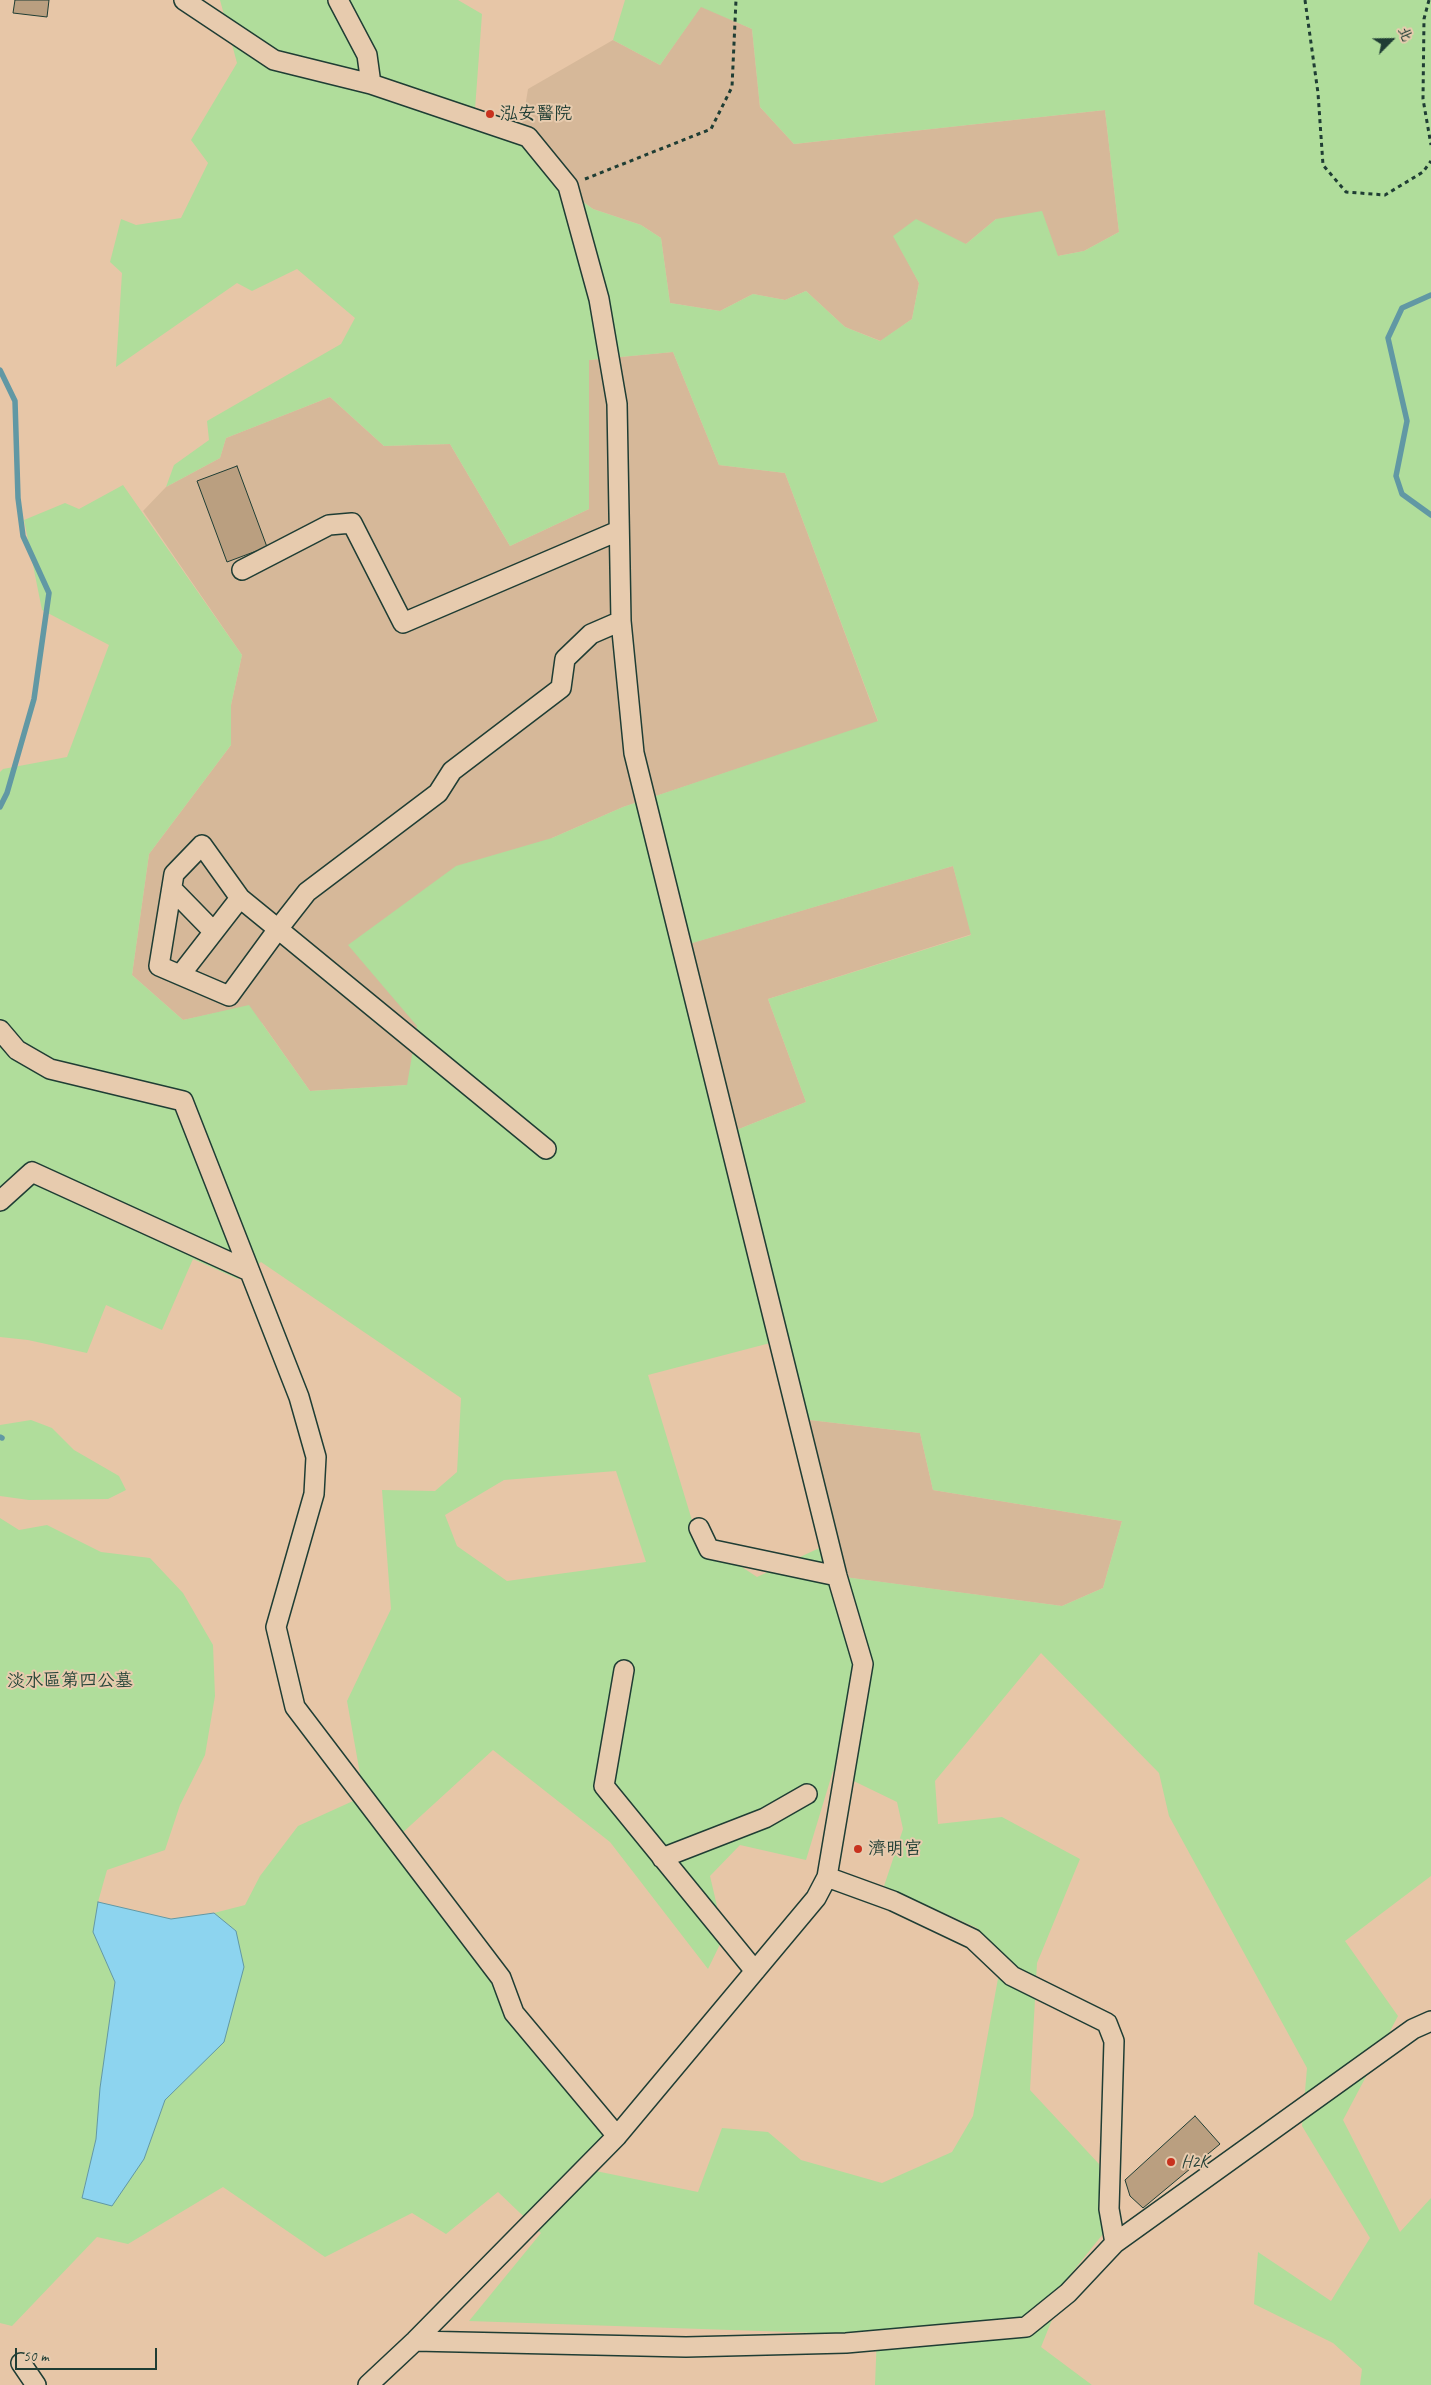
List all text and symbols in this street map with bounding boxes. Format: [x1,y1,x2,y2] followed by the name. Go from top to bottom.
[1366,15,1416,65] north arrow
[1395,24,1416,44] text: 北
[500,103,572,125] place label: 泓安醫院
[484,108,496,120] marker: 泓安醫院
[7,1670,133,1692] park label: 淡水區第四公墓
[868,1838,922,1860] place label: 濟明宮
[852,1843,864,1855] marker: 濟明宮
[1181,2151,1208,2173] place label: H2K
[1165,2156,1177,2168] marker: H2K
[18,2338,160,2370] scale bar
[23,2347,49,2366] text: 50 m

